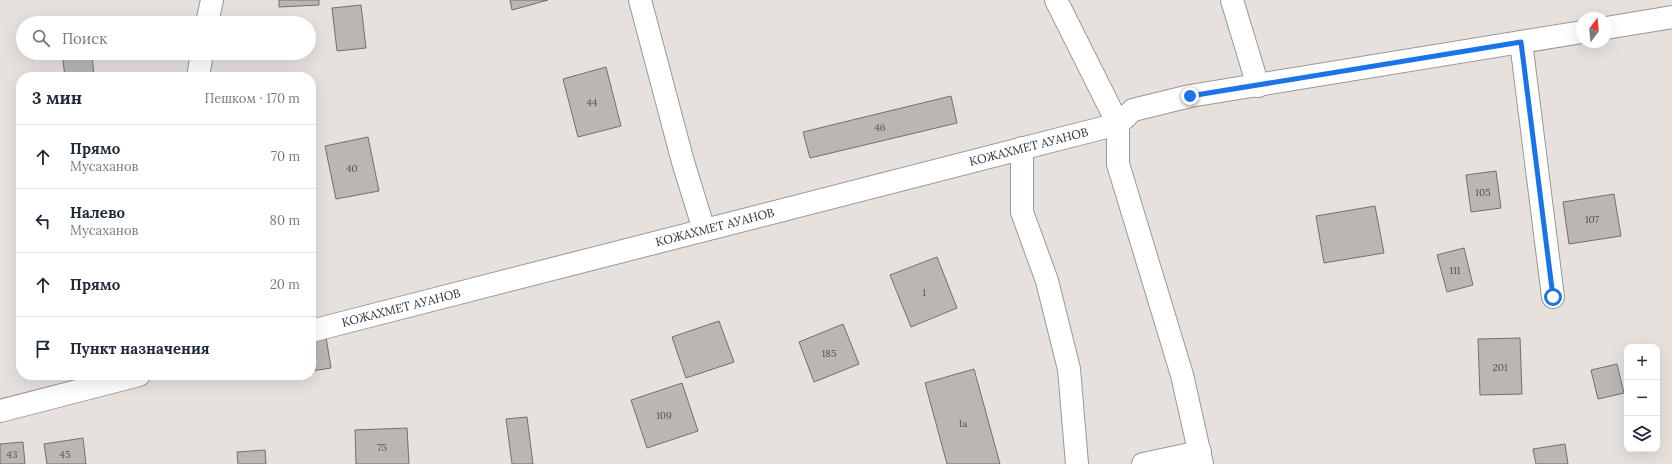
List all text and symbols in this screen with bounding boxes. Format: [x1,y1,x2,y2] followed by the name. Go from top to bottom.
[1576,12,1612,48] north arrow
[16,16,316,60] search box
[30,27,52,49] icon: search
[62,29,107,48] text: Поиск
[32,87,82,109] text: 3 мин
[1181,87,1199,105] route end
[205,90,300,107] text: Пешком · 170 m
[587,96,598,109] house number: 44
[874,121,886,134] house number: 46
[968,124,1090,169] street label: КОЖАХМЕТ АУАНОВ
[70,139,120,158] text: Прямо
[32,146,54,168] icon: ahead
[271,148,300,165] text: 70 m
[70,158,138,175] text: Мусаханов
[346,162,358,175] house number: 40
[1475,186,1491,199] house number: 105
[70,203,125,222] text: Налево
[654,204,776,249] street label: КОЖАХМЕТ АУАНОВ
[32,210,54,232] icon: left
[270,212,300,229] text: 80 m
[1585,213,1600,226] house number: 107
[70,222,138,239] text: Мусаханов
[1450,264,1461,277] house number: 111
[32,274,54,296] icon: ahead
[70,275,120,294] text: Прямо
[270,276,300,293] text: 20 m
[340,285,462,330] street label: КОЖАХМЕТ АУАНОВ
[922,286,926,299] house number: 1
[1544,288,1562,306] route start
[32,338,54,360] icon: arrive
[70,339,210,358] text: Пункт назначения
[1624,344,1660,452] map controls
[1624,344,1660,380] button: +
[822,347,836,360] house number: 185
[1492,361,1508,374] house number: 201
[1624,380,1660,416] button: −
[656,409,672,422] house number: 109
[1624,416,1660,452] button: layers
[959,417,967,430] house number: 1а
[377,441,387,454] house number: 75
[7,448,18,461] house number: 43
[60,448,70,461] house number: 45

